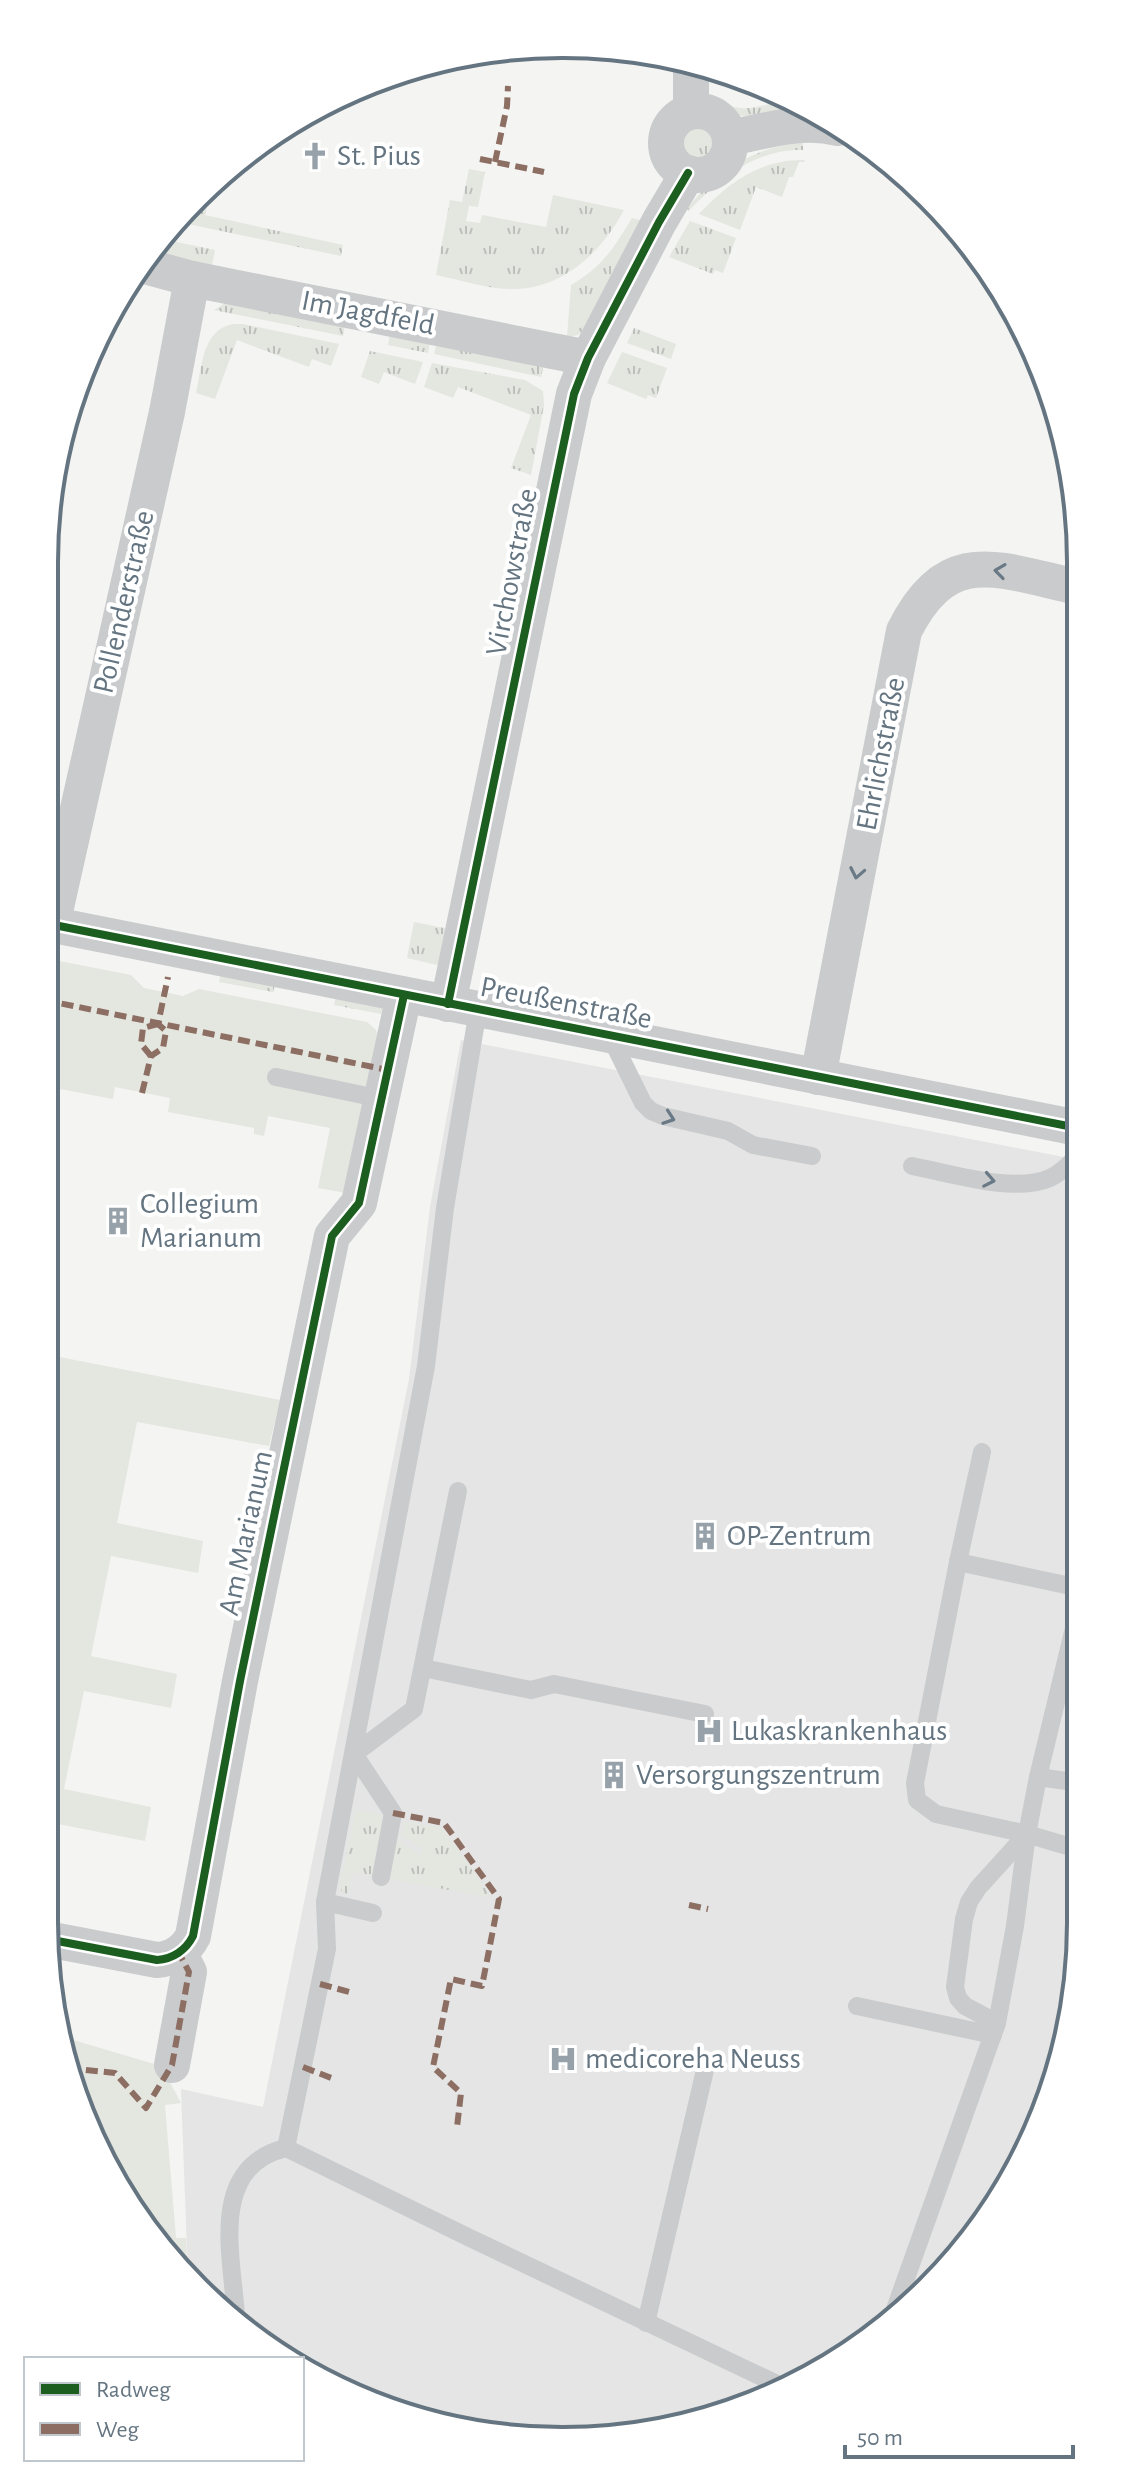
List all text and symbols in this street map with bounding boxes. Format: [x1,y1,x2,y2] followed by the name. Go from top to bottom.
[300,141,330,171] church icon: St. Pius
[337,141,421,171] place label: St. Pius
[299,285,437,341] street label: Im Jagdfeld
[481,486,543,658] street label: Virchowstraße
[88,508,160,696] street label: Pollenderstraße
[994,563,1007,580] one-way arrow
[851,675,911,833] street label: Ehrlichstraße
[850,867,867,880] one-way arrow
[478,972,654,1034] street label: Preußenstraße
[661,1108,675,1124] one-way arrow
[982,1171,996,1188] one-way arrow
[140,1189,262,1253] place label: Collegium Marianum
[103,1206,133,1236] building icon: Collegium Marianum
[214,1448,278,1618] street label: Am Marianum
[690,1521,720,1551] building icon: OP-Zentrum
[727,1521,871,1551] place label: OP-Zentrum
[694,1716,724,1746] hospital icon: Lukaskrankenhaus
[731,1716,947,1746] place label: Lukaskrankenhaus
[599,1760,629,1790] building icon: Versorgungszentrum
[636,1760,881,1790] place label: Versorgungszentrum
[548,2044,578,2074] hospital icon: medicoreha Neuss
[585,2044,801,2074] place label: medicoreha Neuss
[24,2357,304,2461] legend
[96,2378,171,2402] text: Radweg
[845,2409,1073,2459] scale bar
[96,2418,139,2442] text: Weg
[857,2426,903,2450] text: 50 m

